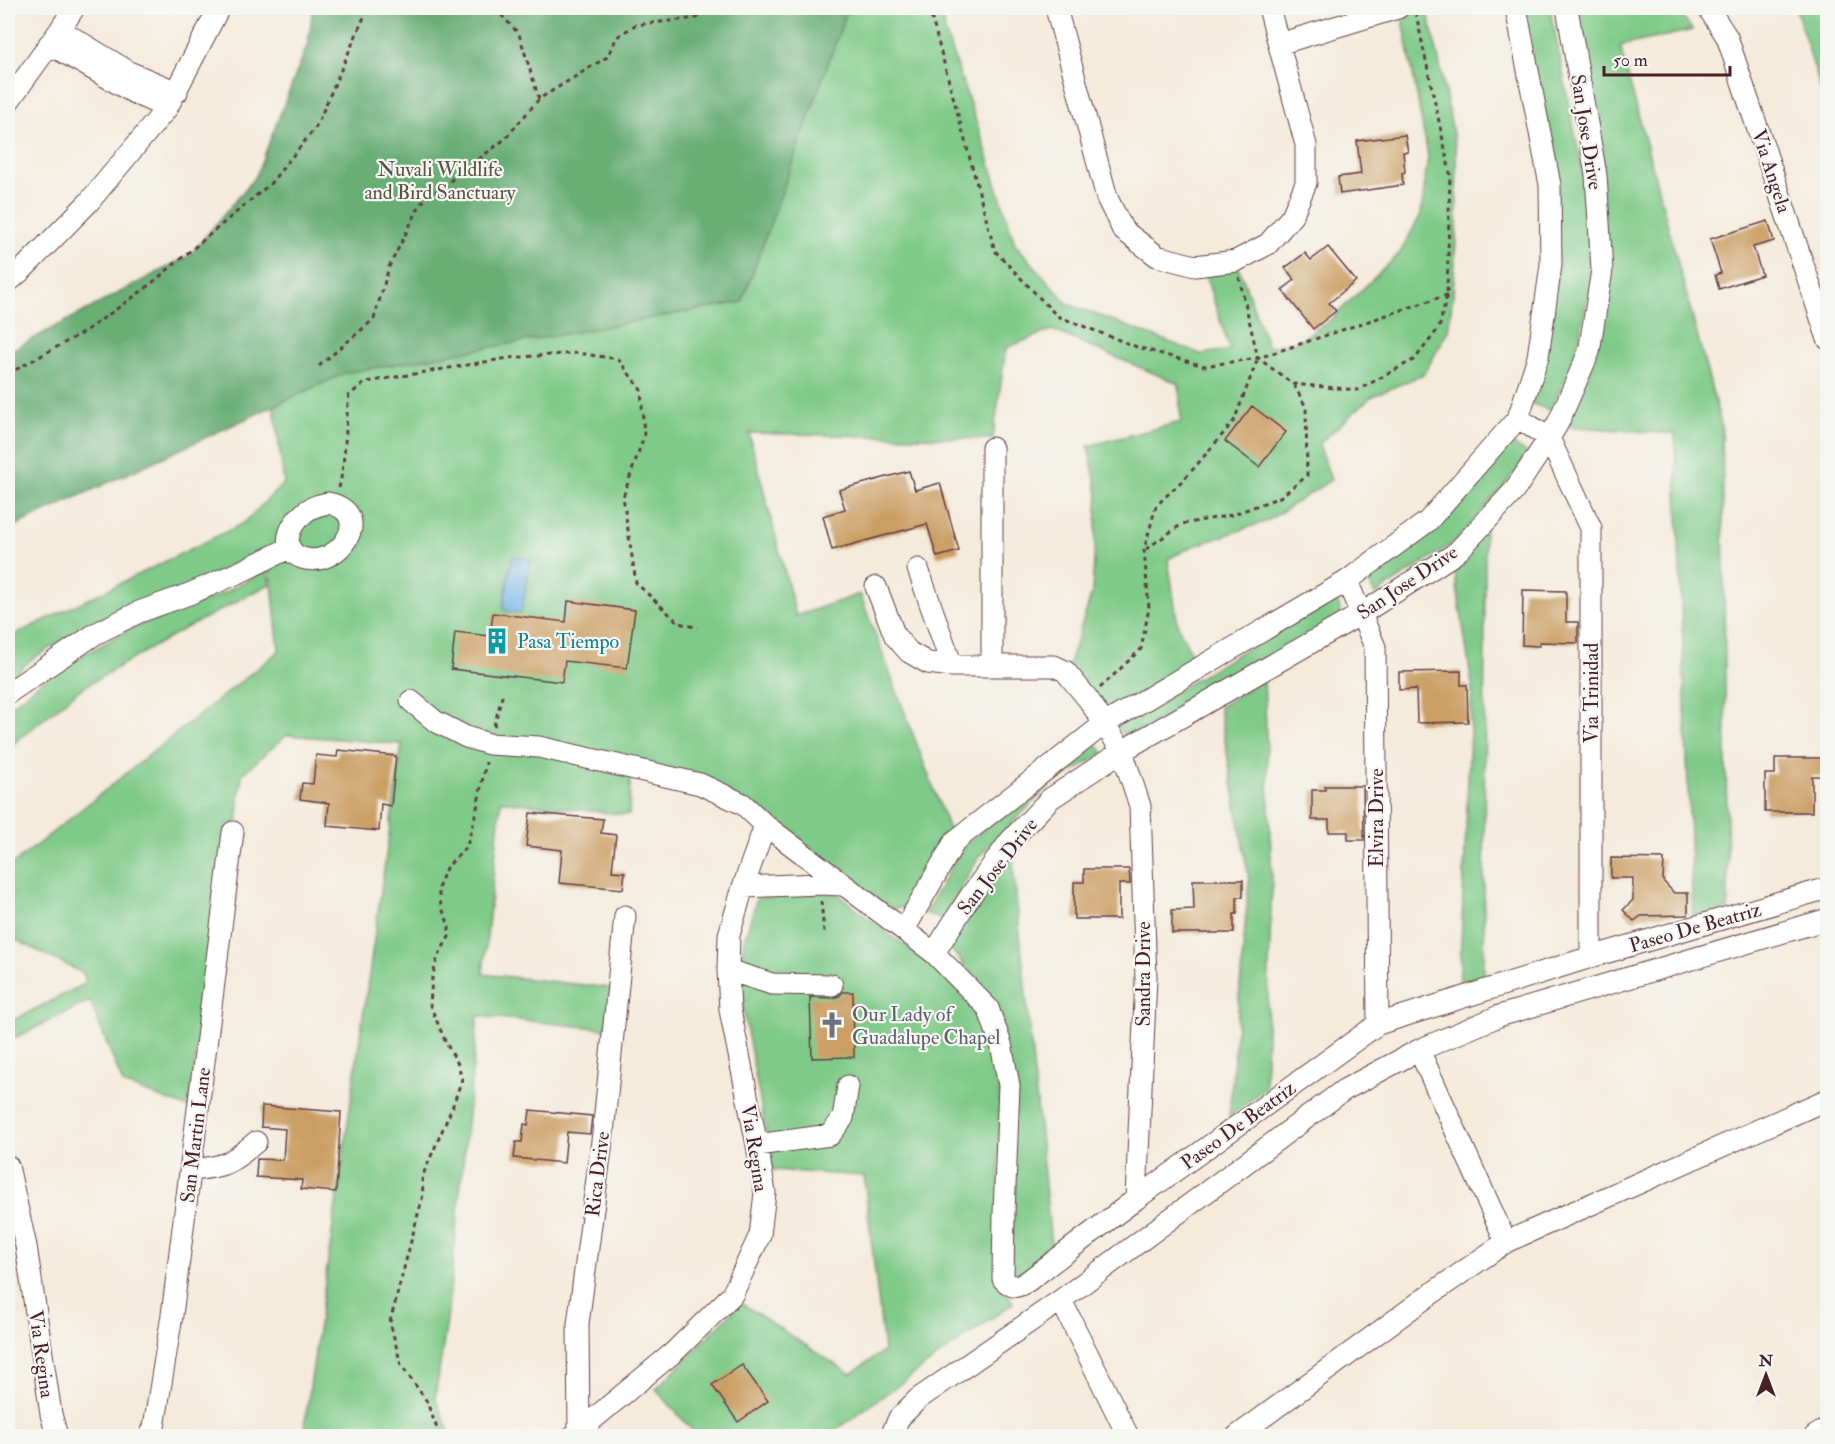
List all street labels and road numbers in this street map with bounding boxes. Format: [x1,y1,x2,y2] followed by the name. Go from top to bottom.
[1565,73,1608,192] street label: San Jose Drive
[1746,126,1797,217] street label: Via Angela
[1352,539,1463,625] street label: San Jose Drive
[1579,642,1604,743] street label: Via Trinidad
[1364,768,1389,868] street label: Elvira Drive
[952,813,1043,920] street label: San Jose Drive
[1626,897,1764,958] street label: Paseo De Beatriz
[1131,921,1156,1027] street label: Sandra Drive
[175,1066,216,1204] street label: San Martin Lane
[1176,1075,1301,1175] street label: Paseo De Beatriz
[735,1103,774,1194] street label: Via Regina
[580,1130,615,1218] street label: Rica Drive
[23,1309,60,1400] street label: Via Regina

